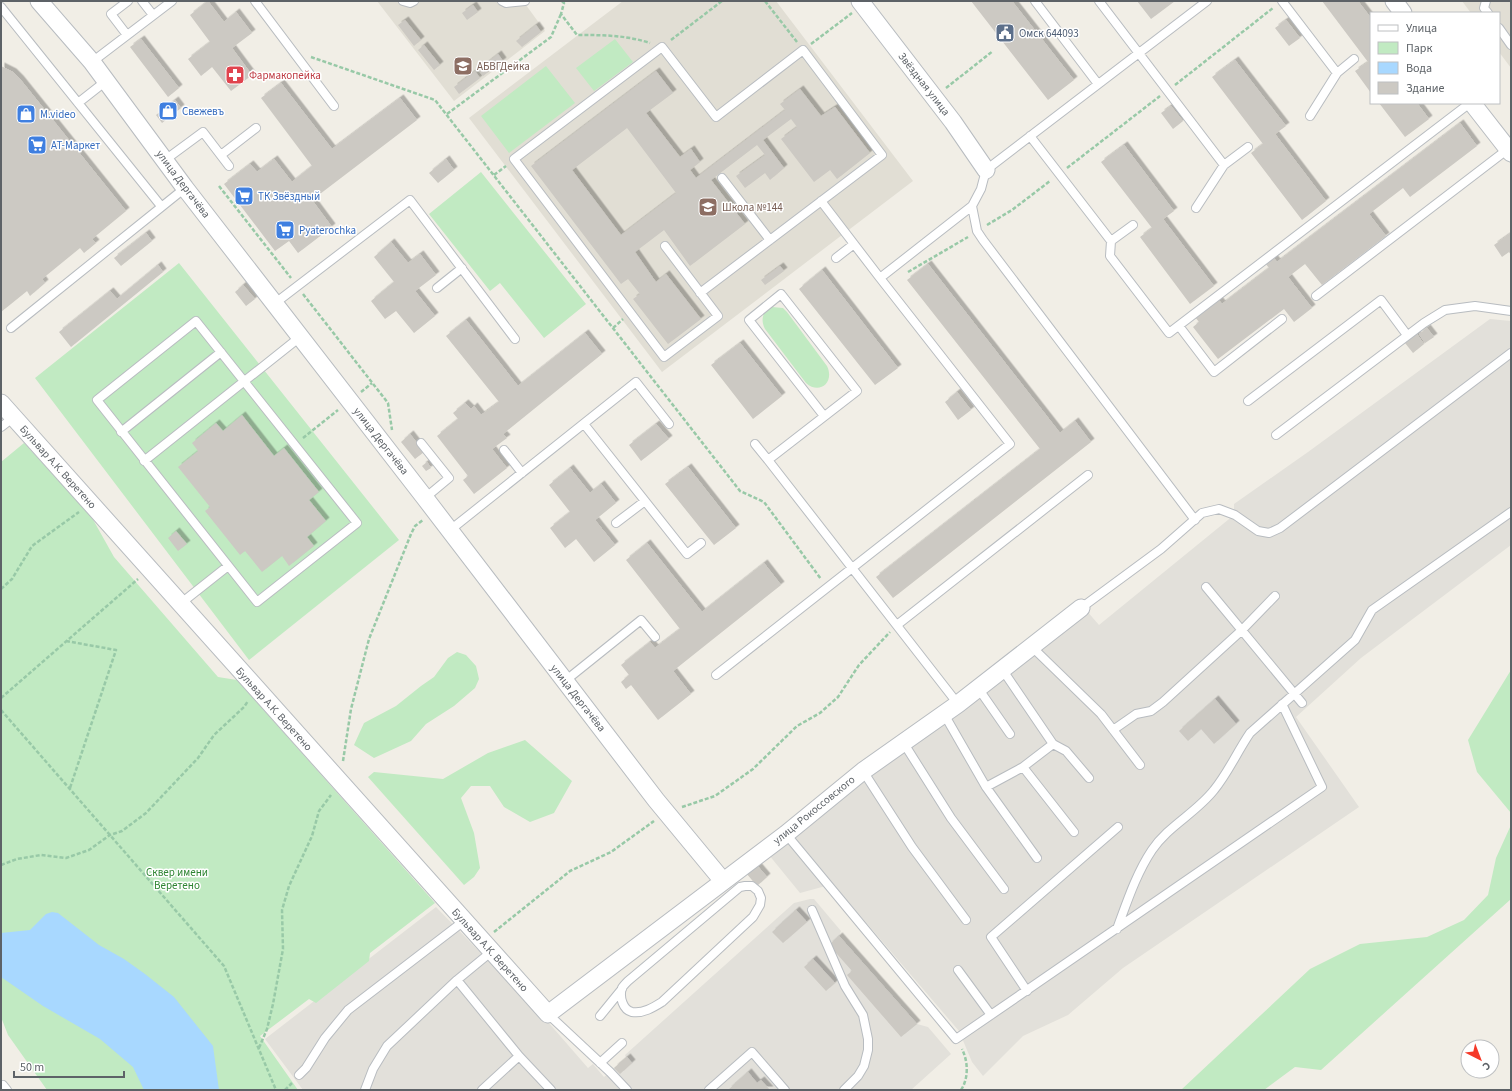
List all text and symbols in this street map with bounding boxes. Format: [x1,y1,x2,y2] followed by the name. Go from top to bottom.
[1370,12,1500,104] legend
[1406,20,1437,37] text: Улица
[994,22,1016,44] public building icon: Омск 644093
[1019,26,1079,41] place label: Омск 644093
[1406,40,1432,57] text: Парк
[895,49,953,119] street label: Звёздная улица
[452,55,474,77] school or university icon: АБВГДейка
[477,59,530,74] place label: АБВГДейка
[1406,60,1432,77] text: Вода
[224,64,246,86] pharmacy icon: Фармакопейка
[249,68,321,83] place label: Фармакопейка
[1406,80,1445,97] text: Здание
[157,100,179,122] shop icon: Свежевъ
[15,103,37,125] shop icon: M.video
[182,104,224,119] place label: Свежевъ
[40,107,76,122] place label: M.video
[26,134,48,156] supermarket icon: АТ-Маркет
[51,138,100,153] place label: АТ-Маркет
[152,147,214,221] street label: улица Дергачёва
[233,185,255,207] supermarket icon: ТК Звёздный
[258,189,320,204] place label: ТК Звёздный
[697,196,719,218] school or university icon: Школа №144
[722,200,783,215] place label: Школа №144
[274,219,296,241] supermarket icon: Pyaterochka
[299,223,356,238] place label: Pyaterochka
[350,404,412,478] street label: улица Дергачёва
[16,422,100,512] street label: Бульвар А.К. Веретено
[547,661,609,735] street label: улица Дергачёва
[232,664,316,754] street label: Бульвар А.К. Веретено
[770,772,858,848] street label: улица Рокоссовского
[146,865,208,893] park label: Сквер имени Веретено
[448,905,532,995] street label: Бульвар А.К. Веретено
[1460,1039,1500,1079] north arrow
[14,1053,124,1079] scale bar
[1479,1058,1494,1074] text: С
[20,1059,44,1076] text: 50 m

